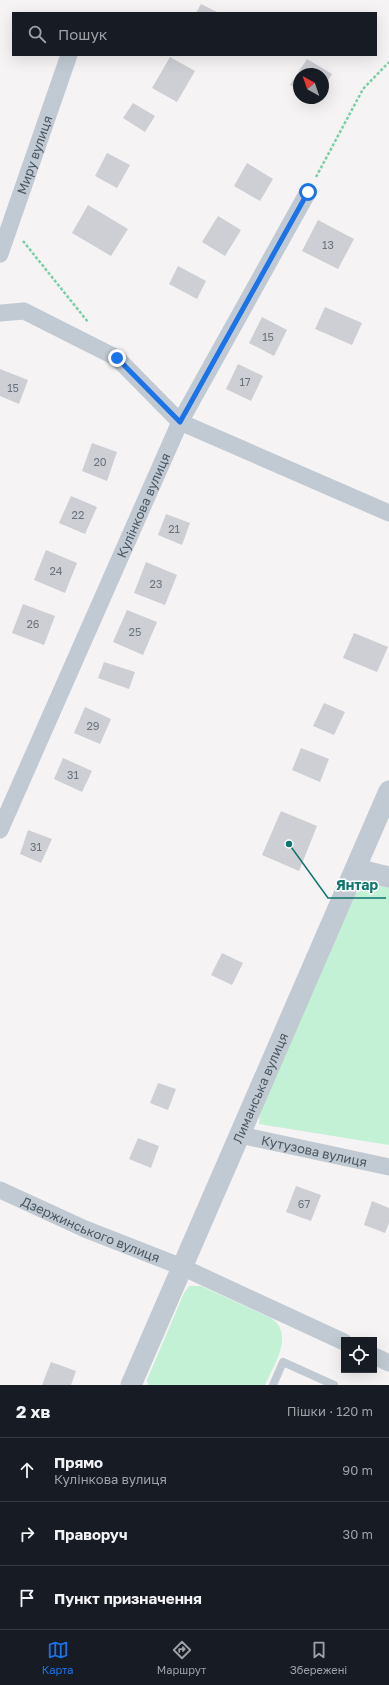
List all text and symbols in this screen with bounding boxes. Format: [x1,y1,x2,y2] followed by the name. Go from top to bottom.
[12,12,377,56] search box
[26,23,48,45] icon: search
[58,25,107,43] text: Пошук
[293,68,329,104] north arrow
[13,113,56,196] street label: Миру вулиця
[299,183,317,201] route start
[322,238,334,251] house number: 13
[262,330,274,343] house number: 15
[108,349,126,367] route end
[239,375,251,388] house number: 17
[7,381,19,394] house number: 15
[113,450,173,560] street label: Кулінкова вулиця
[93,455,107,468] house number: 20
[72,508,84,521] house number: 22
[168,522,180,535] house number: 21
[49,564,63,577] house number: 24
[150,577,162,590] house number: 23
[26,617,40,630] house number: 26
[129,625,141,638] house number: 25
[86,719,100,732] house number: 29
[67,768,79,781] house number: 31
[30,840,42,853] house number: 31
[328,872,386,898] callout: Янтар
[336,876,378,893] text: Янтар
[229,1030,291,1146] street label: Лиманська вулиця
[260,1132,369,1170] street label: Кутузова вулиця
[19,1193,162,1266] street label: Дзержинського вулиця
[298,1197,310,1210] house number: 67
[341,1337,377,1373] map controls
[341,1337,377,1373] button: locate
[16,1401,50,1422] text: 2 хв
[287,1403,373,1419] text: Пішки · 120 m
[54,1453,103,1471] text: Прямо
[16,1459,38,1481] icon: ahead
[342,1462,373,1478] text: 90 m
[54,1471,167,1487] text: Кулінкова вулиця
[16,1523,38,1545] icon: right
[54,1525,128,1543] text: Праворуч
[343,1526,373,1542] text: 30 m
[16,1587,38,1609] icon: arrive
[54,1589,202,1607] text: Пункт призначення
[42,1639,74,1676] tab: Карта
[157,1639,207,1676] tab: Маршрут
[290,1639,347,1676] tab: Збережені

